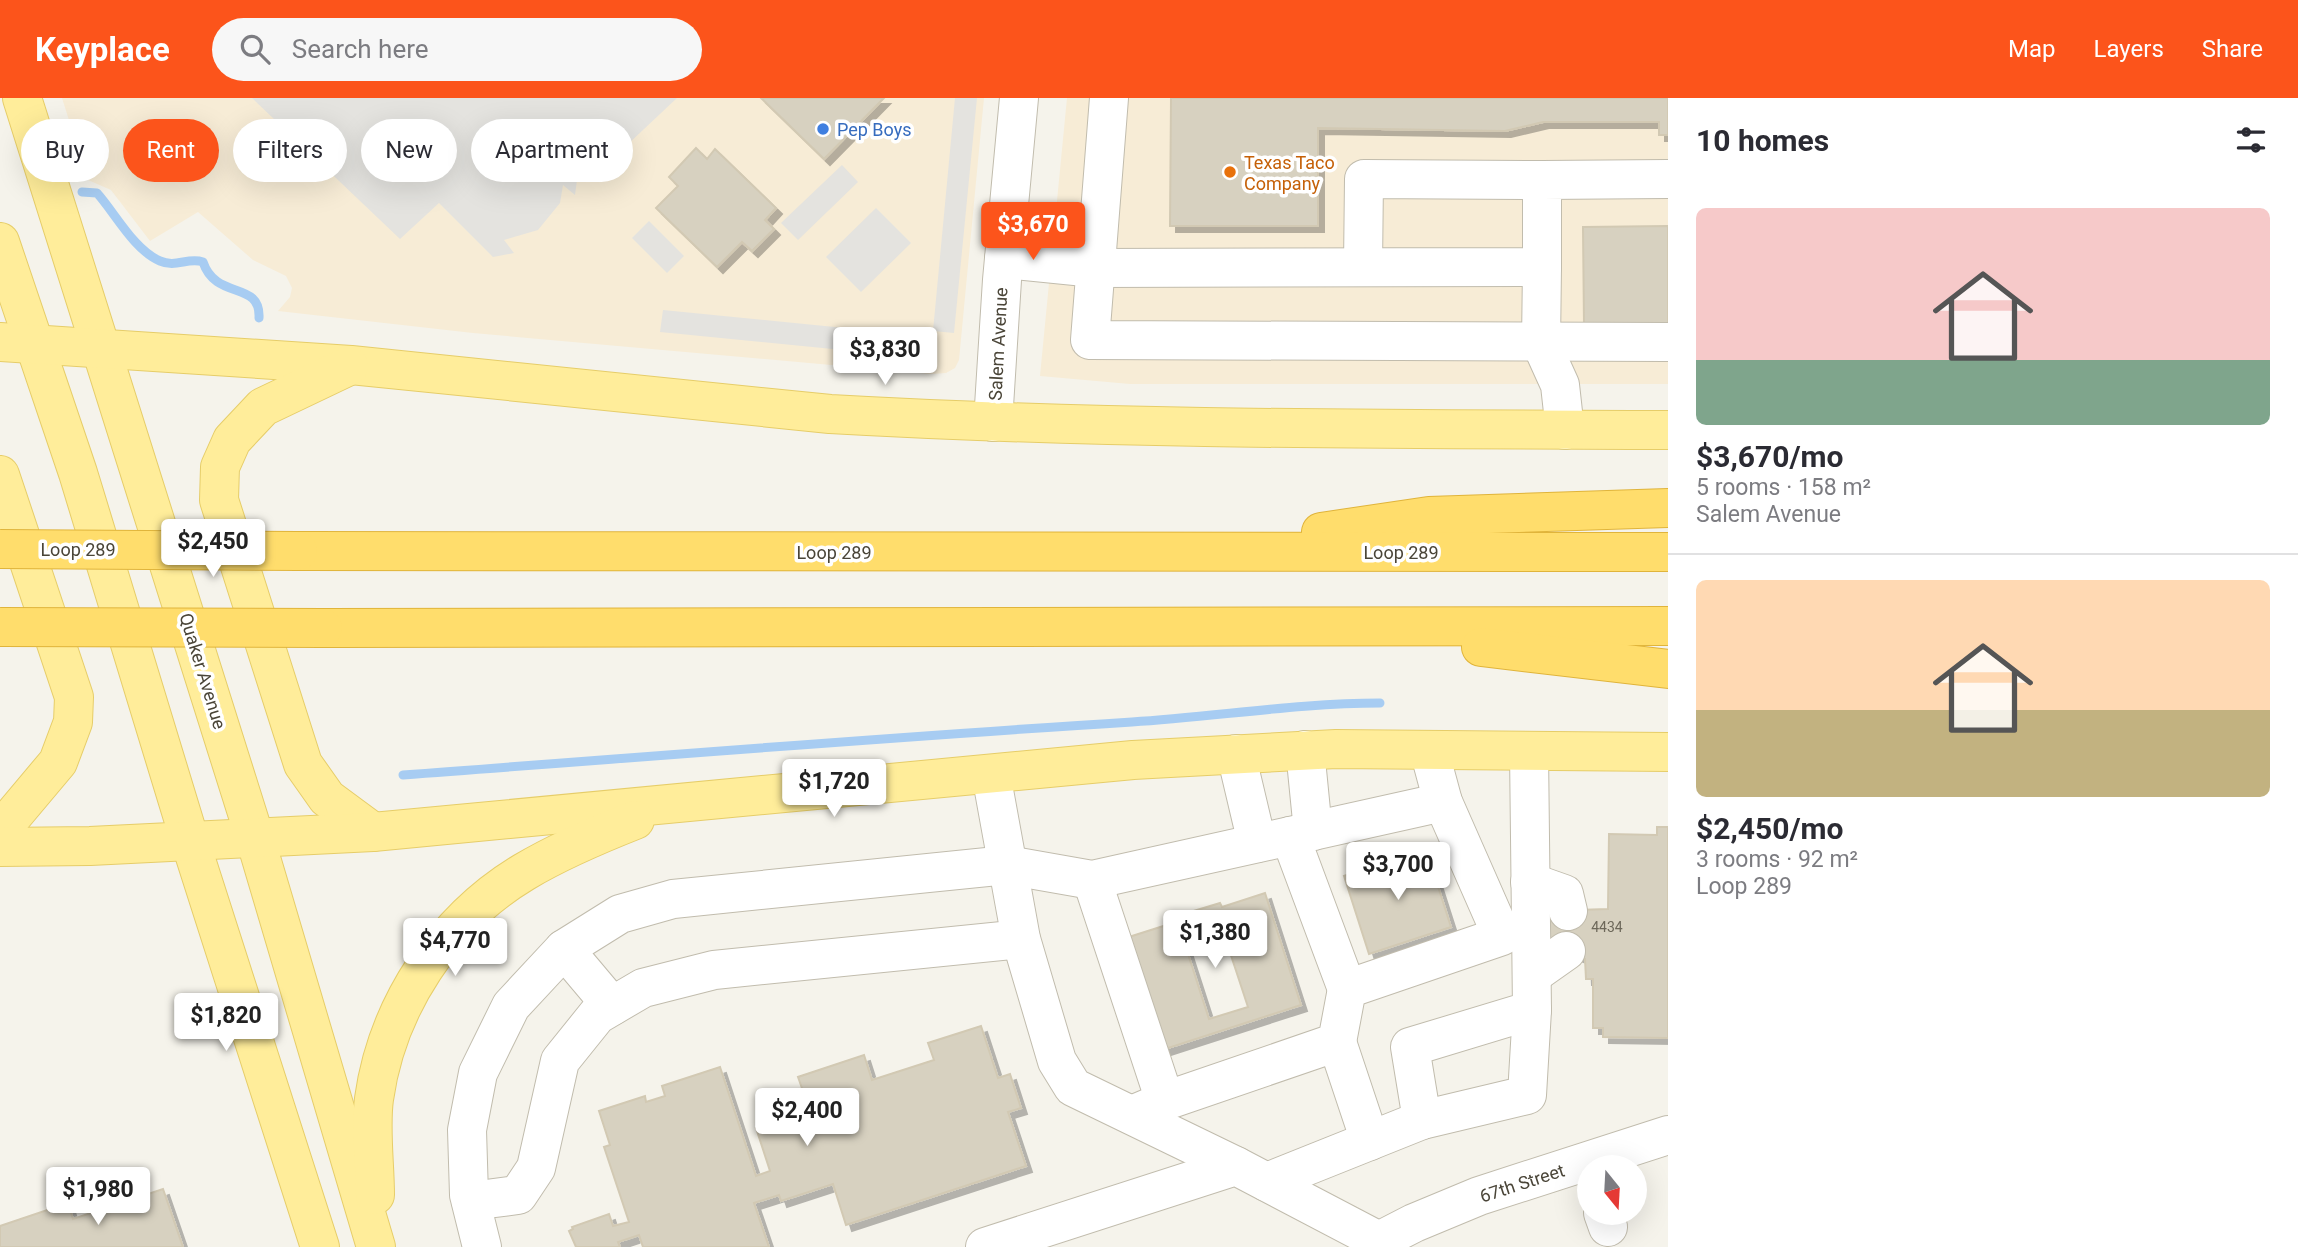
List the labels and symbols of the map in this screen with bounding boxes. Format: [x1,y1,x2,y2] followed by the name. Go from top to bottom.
[837,119,912,140] place label: Pep Boys
[815,121,831,137] marker: Pep Boys
[1244,152,1335,194] place label: Texas Taco Company
[1222,164,1238,180] marker: Texas Taco Company
[976,202,1090,262] pin: $3,670
[985,287,1011,401] street label: Salem Avenue
[828,328,942,387] pin: $3,830
[156,519,270,579] pin: $2,450
[40,539,116,560] street label: Loop 289
[796,542,872,563] street label: Loop 289
[1363,542,1439,563] street label: Loop 289
[175,611,231,731] street label: Quaker Avenue
[777,760,891,819] pin: $1,720
[1341,842,1455,902] pin: $3,700
[1158,910,1272,970] pin: $1,380
[398,918,512,978] pin: $4,770
[1591,919,1623,935] house number: 4434
[169,993,283,1053] pin: $1,820
[750,1088,864,1148] pin: $2,400
[1577,1155,1647,1225] north arrow
[1477,1159,1567,1207] street label: 67th Street
[41,1168,155,1227] pin: $1,980

